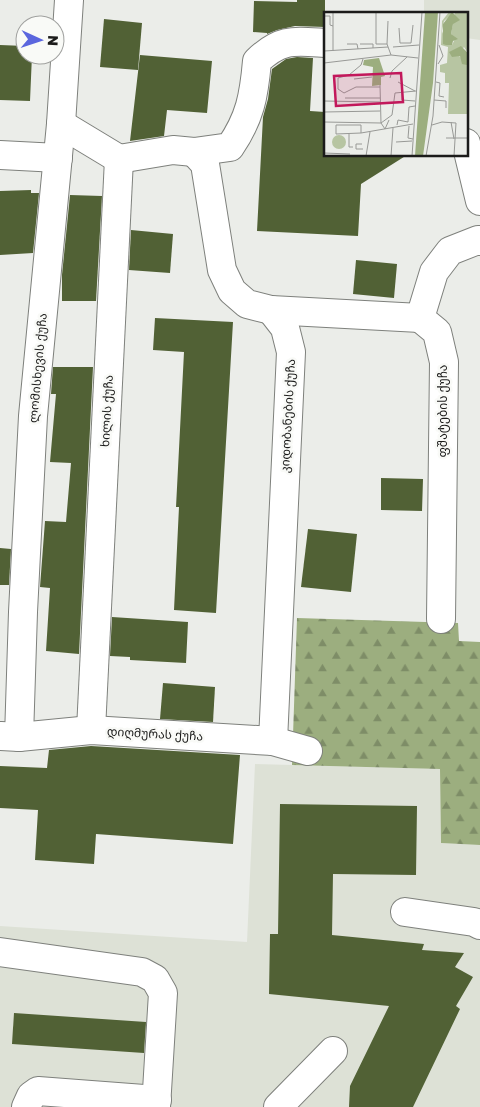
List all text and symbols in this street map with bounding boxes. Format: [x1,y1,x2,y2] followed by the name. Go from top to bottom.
[324,12,468,156] inset map
[15,15,65,65] north arrow
[45,35,62,46] text: N
[25,312,51,424] street label: ლომისხევის ქუჩა
[277,358,299,474] street label: კიდობანების ქუჩა
[435,365,450,457] street label: ფშატების ქუჩა
[97,374,117,448] street label: ხილის ქუჩა
[107,723,203,745] street label: დიღმურას ქუჩა

